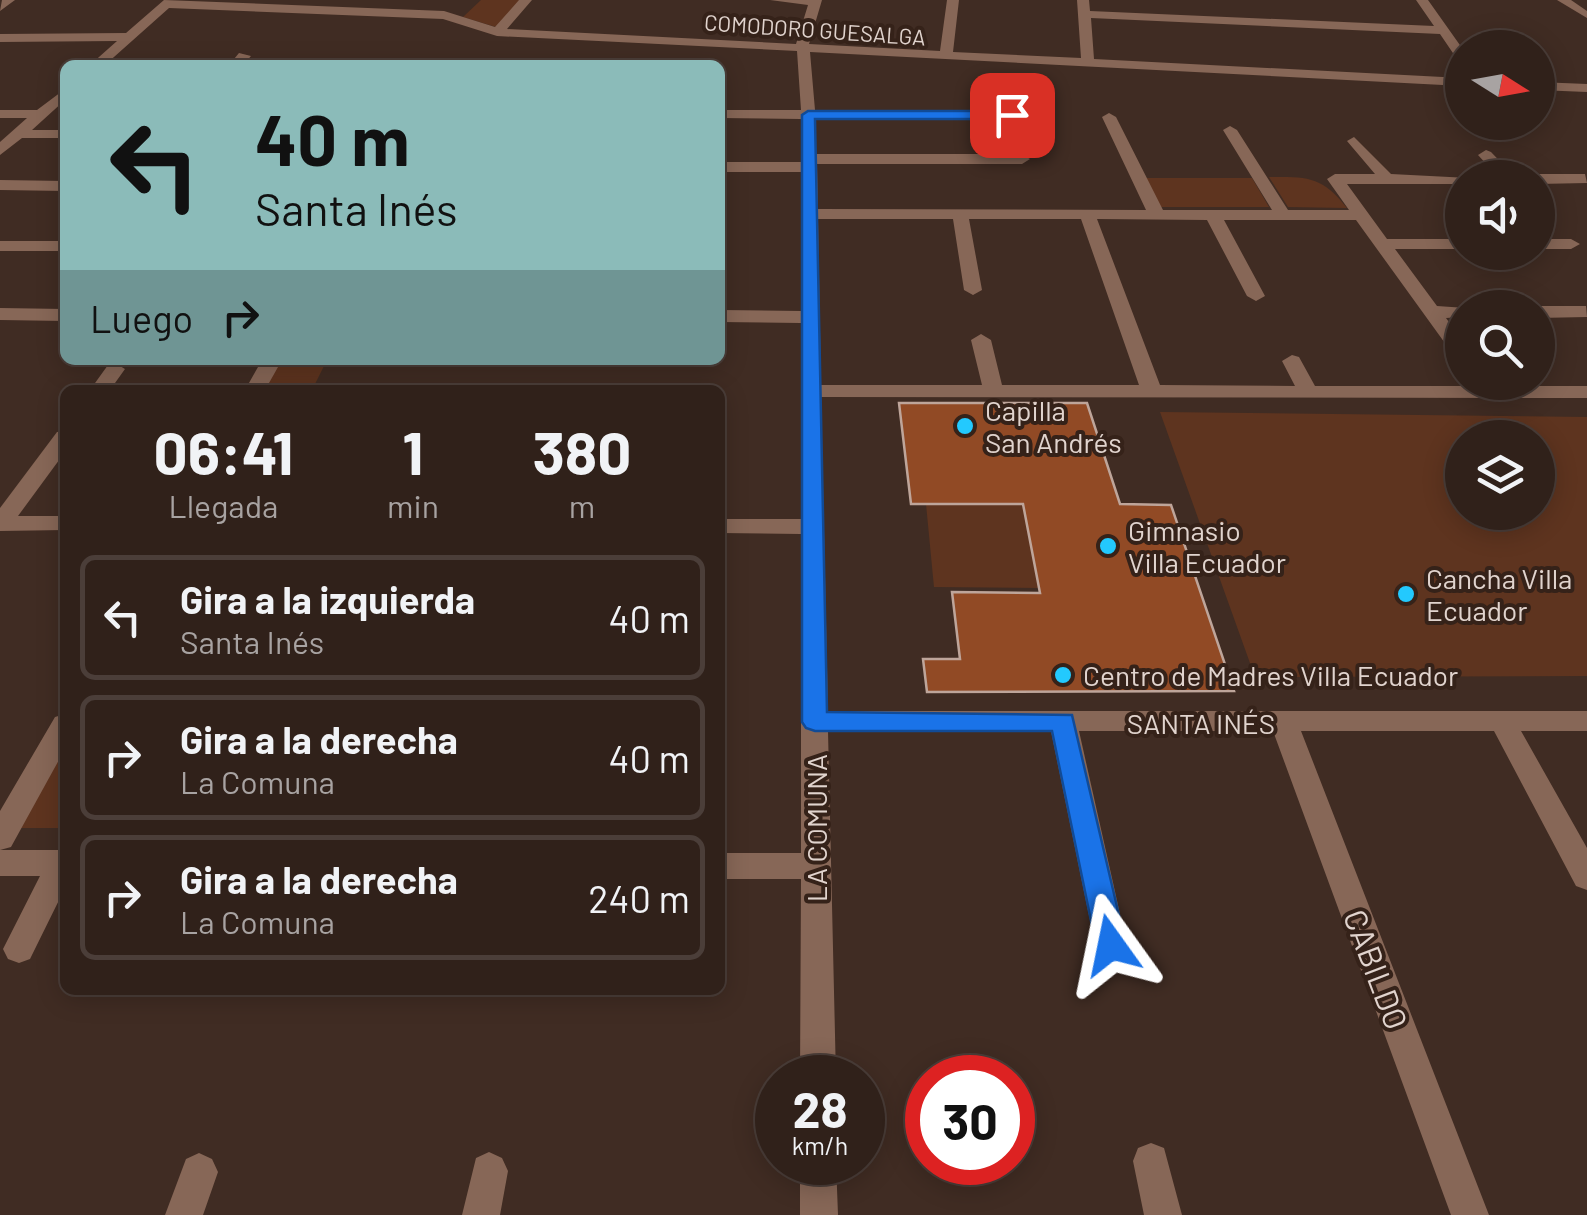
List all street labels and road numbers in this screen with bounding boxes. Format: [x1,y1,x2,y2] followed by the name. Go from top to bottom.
[703,8,927,50] street label: COMODORO GUESALGA
[1127,706,1275,740] street label: SANTA INÉS
[799,754,833,902] street label: LA COMUNA
[1337,904,1417,1034] street label: CABILDO

